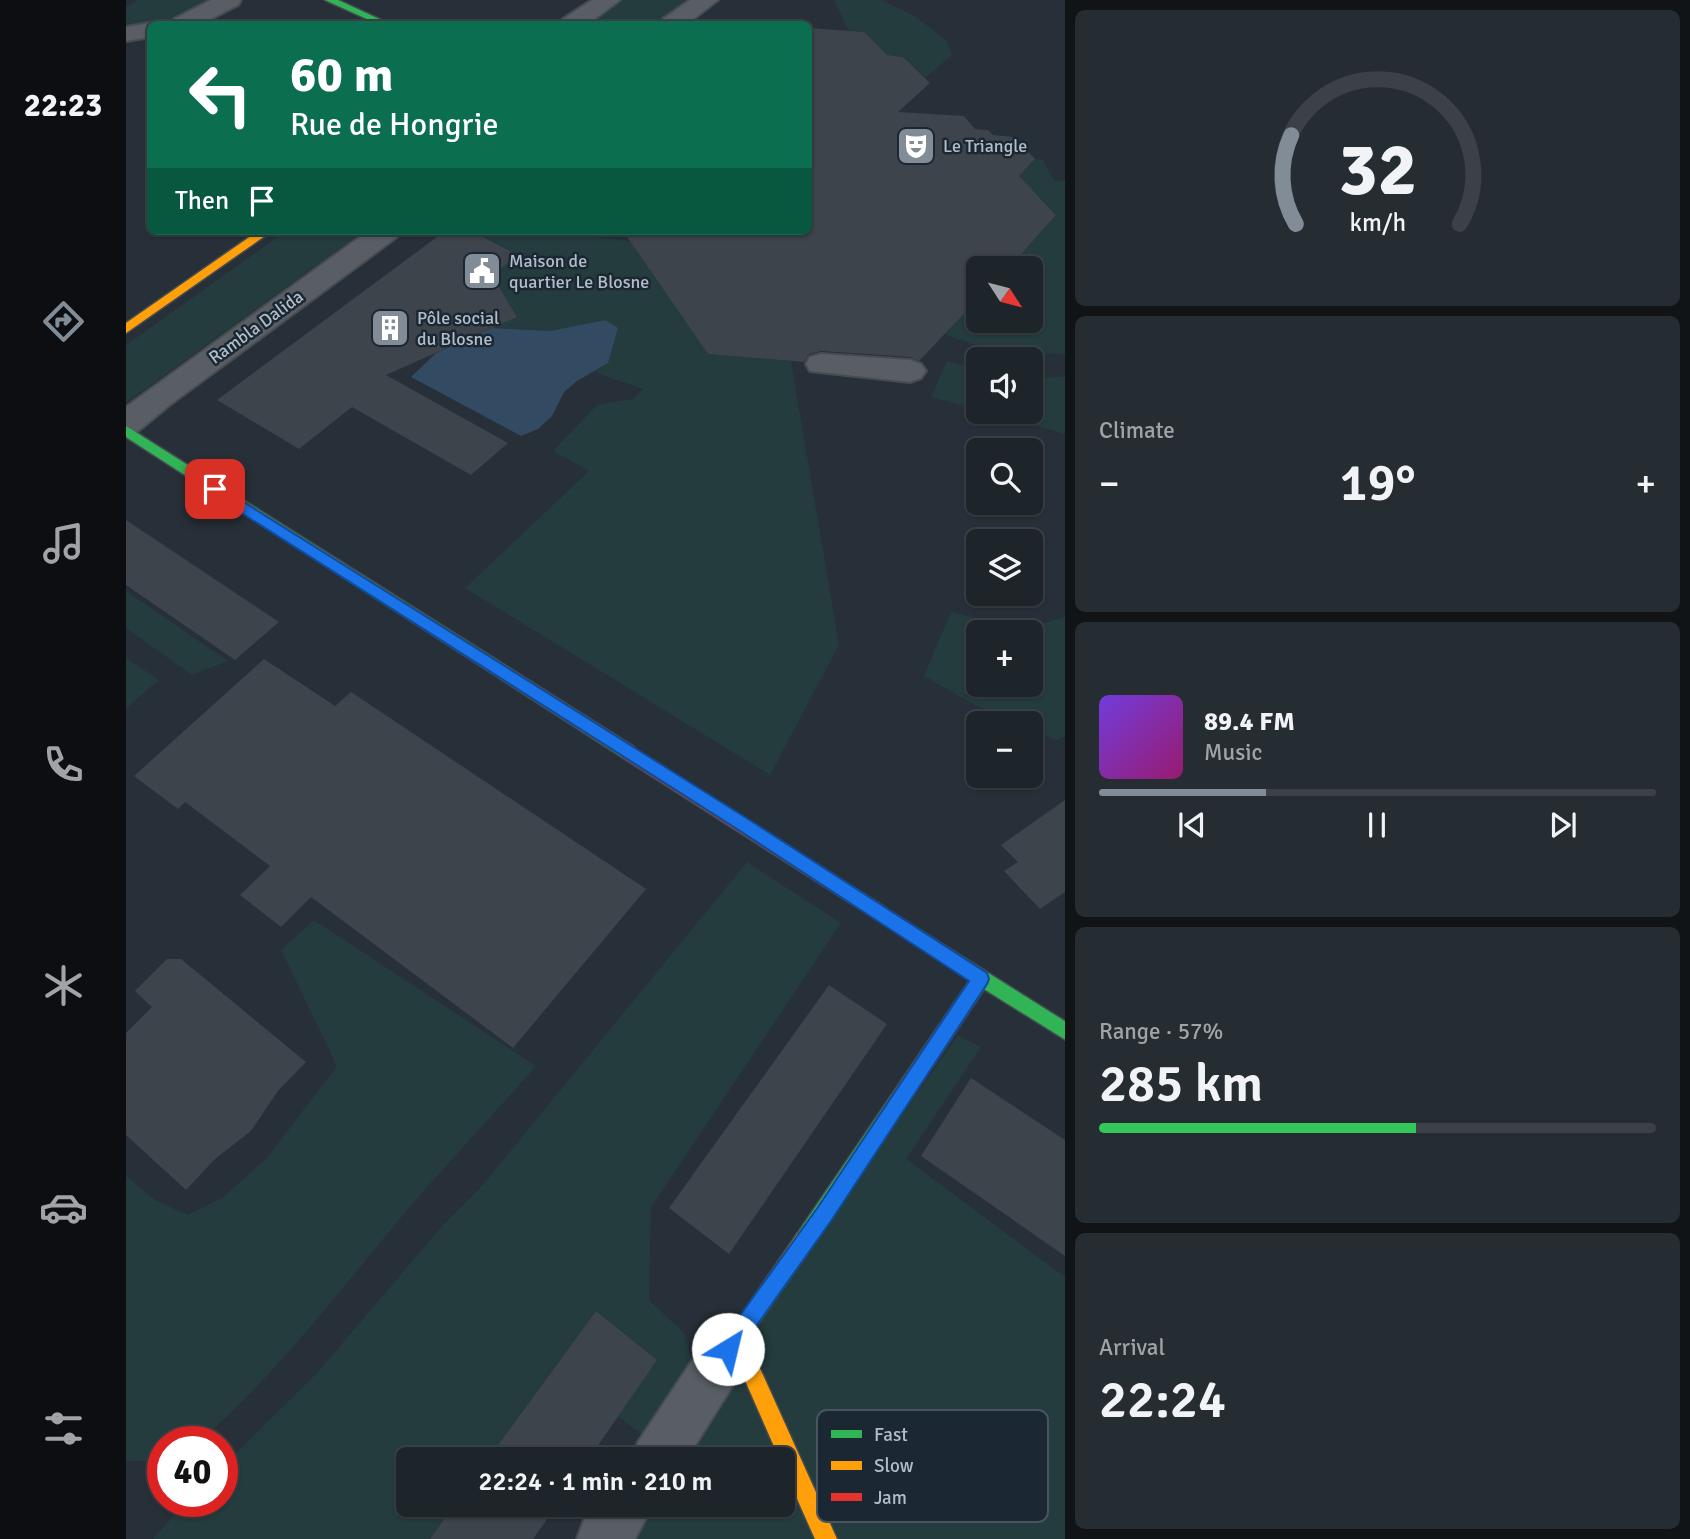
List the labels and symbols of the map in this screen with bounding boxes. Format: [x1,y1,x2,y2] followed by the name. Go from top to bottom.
[895,125,937,167] theatre icon: Le Triangle
[943,135,1027,157] place label: Le Triangle
[461,250,503,292] public building icon: Maison de quartier Le Blosne
[509,250,649,293] place label: Maison de quartier Le Blosne
[966,256,1043,332] north arrow
[204,285,308,369] street label: Rambla Dalida
[369,307,411,349] building icon: Pôle social du Blosne
[417,307,499,350] place label: Pôle social du Blosne
[185,459,245,519] pin
[691,1312,765,1386] position arrow
[817,1410,1048,1522] legend
[874,1423,908,1447] text: Fast
[147,1426,238,1517] speed limit sign: 40
[874,1454,914,1478] text: Slow
[874,1486,907,1510] text: Jam

